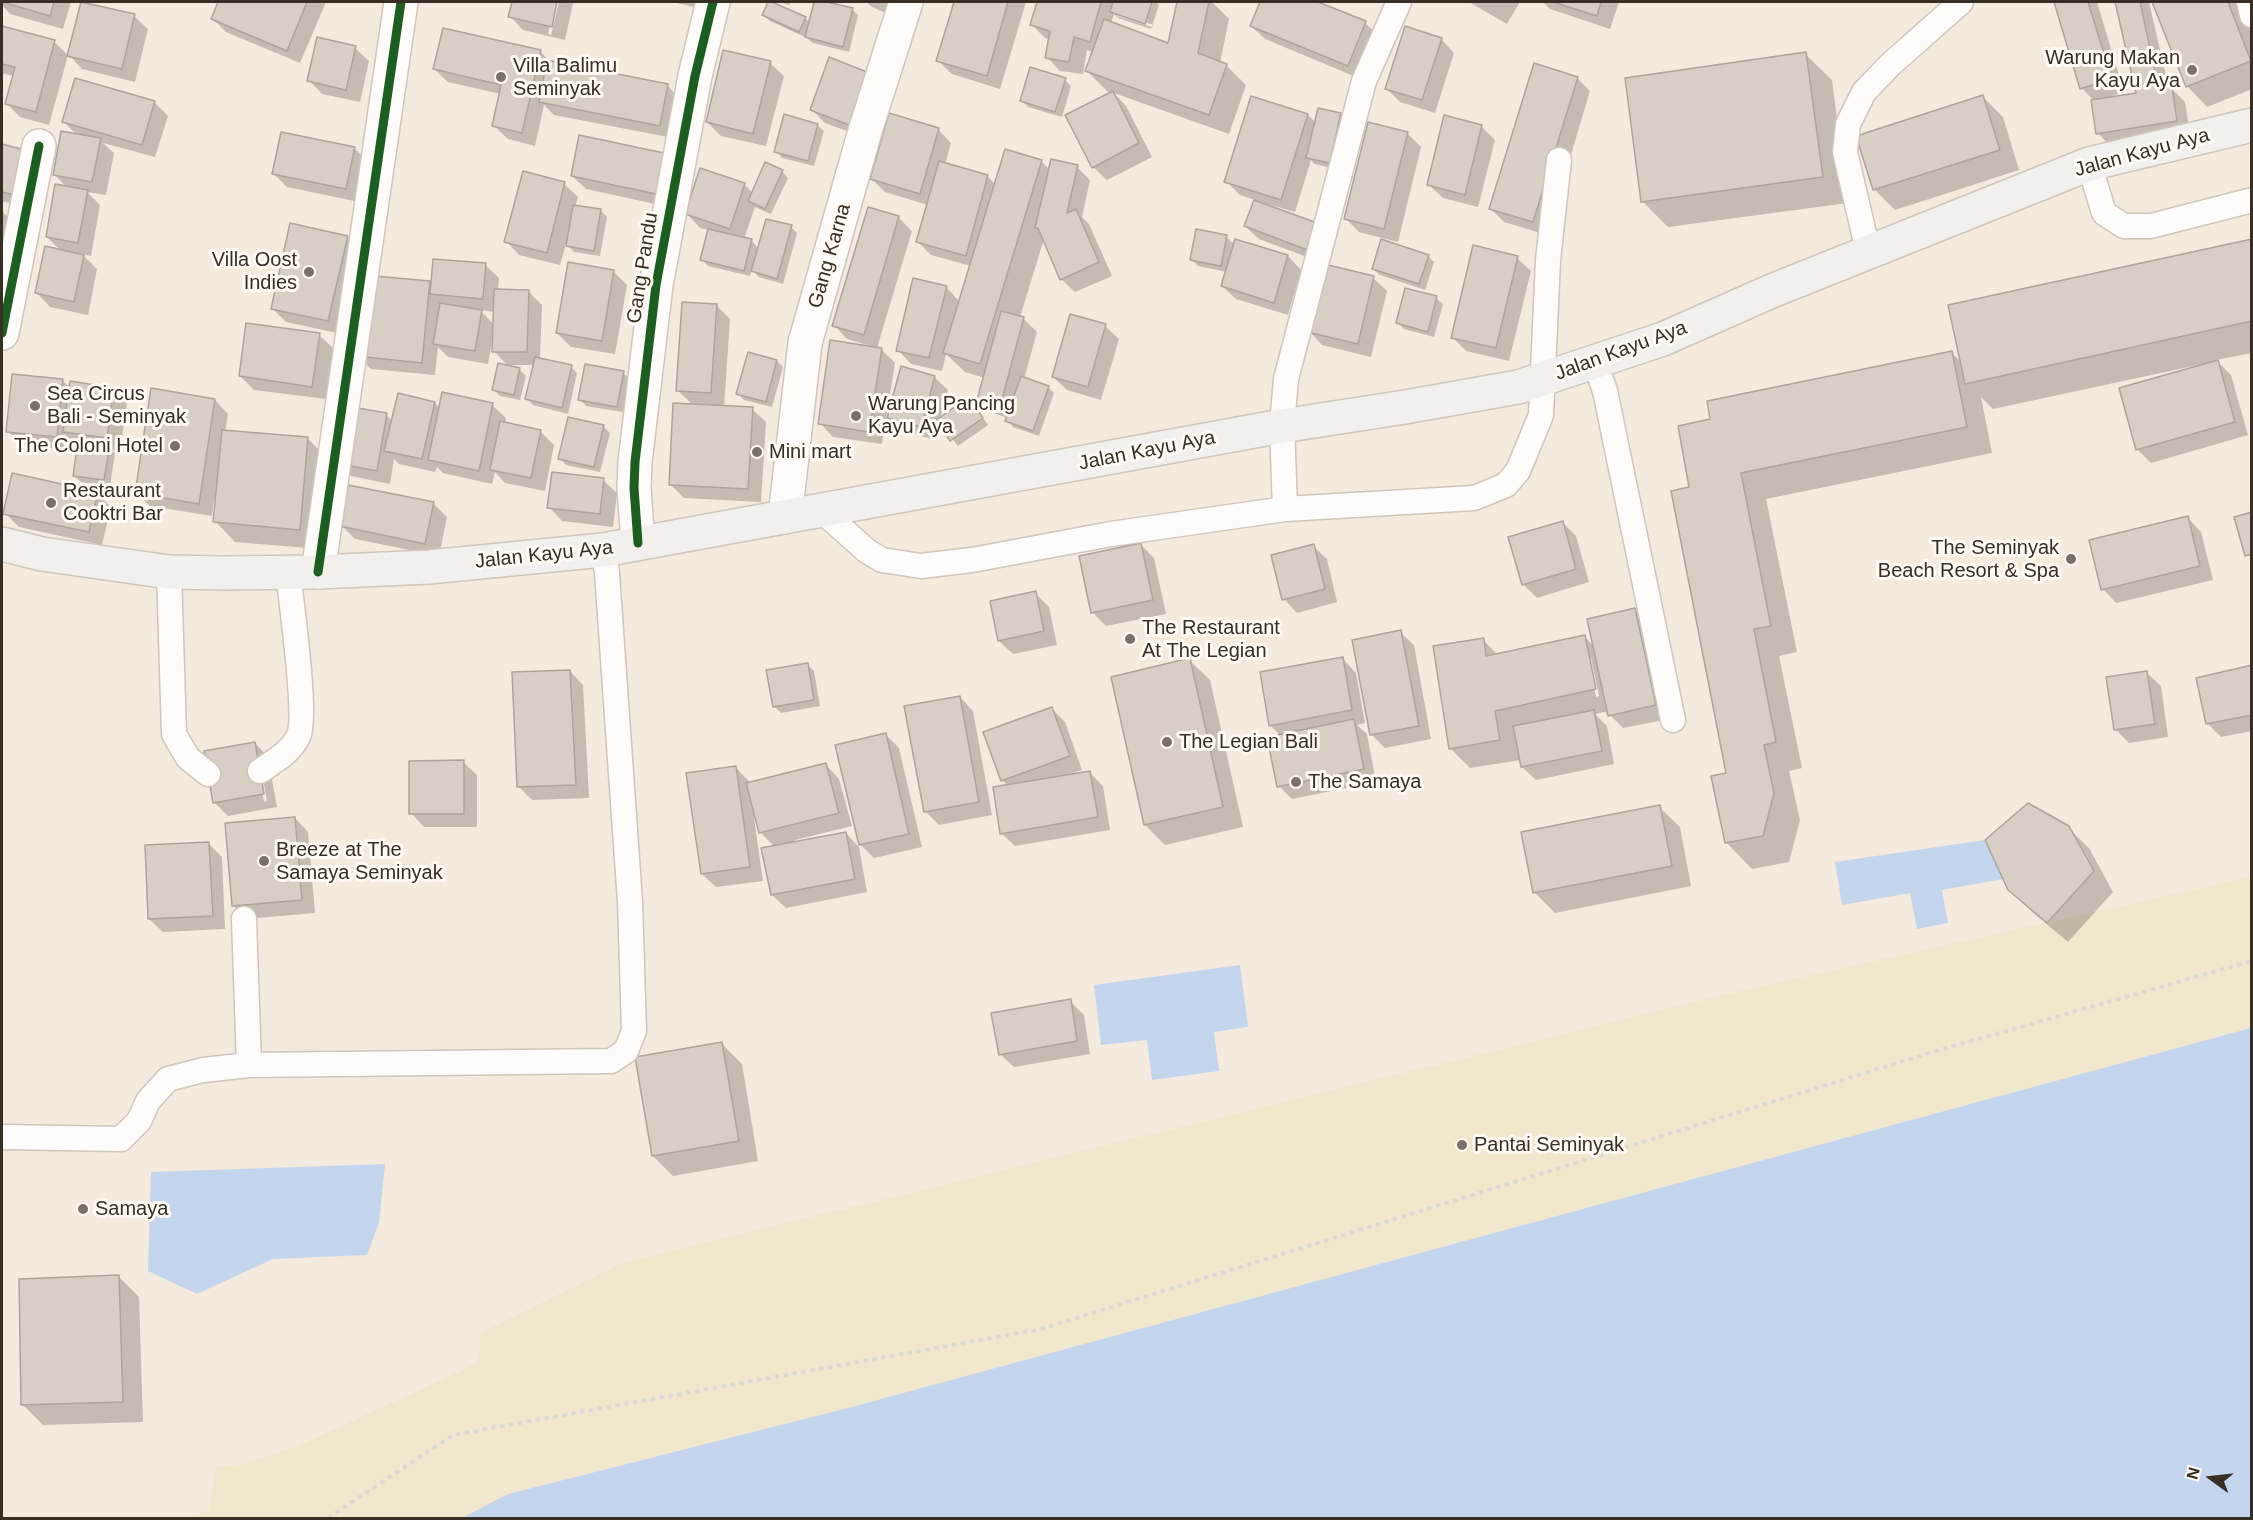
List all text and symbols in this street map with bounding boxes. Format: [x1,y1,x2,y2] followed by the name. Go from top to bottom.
[2045,46,2180,93] place label: Warung Makan Kayu Aya
[513,54,617,101] place label: Villa Balimu Seminyak
[2185,63,2199,77] marker: Warung Makan Kayu Aya
[494,70,508,84] marker: Villa Balimu Seminyak
[2072,123,2212,183] street label: Jalan Kayu Aya
[804,201,856,311] street label: Gang Karna
[622,211,664,325] street label: Gang Pandu
[212,248,297,295] place label: Villa Oost Indies
[302,265,316,279] marker: Villa Oost Indies
[1552,316,1690,386] street label: Jalan Kayu Aya
[47,382,186,429] place label: Sea Circus Bali - Seminyak
[868,392,1015,439] place label: Warung Pancing Kayu Aya
[28,399,42,413] marker: Sea Circus Bali - Seminyak
[849,409,863,423] marker: Warung Pancing Kayu Aya
[1077,426,1217,476] street label: Jalan Kayu Aya
[14,434,163,458] place label: The Coloni Hotel
[168,439,182,453] marker: The Coloni Hotel
[769,440,851,464] place label: Mini mart
[750,445,764,459] marker: Mini mart
[63,479,163,526] place label: Restaurant Cooktri Bar
[44,496,58,510] marker: Restaurant Cooktri Bar
[474,536,614,574] street label: Jalan Kayu Aya
[1878,536,2059,583] place label: The Seminyak Beach Resort & Spa
[2064,552,2078,566] marker: The Seminyak Beach Resort & Spa
[1142,616,1280,663] place label: The Restaurant At The Legian
[1123,632,1137,646] marker: The Restaurant At The Legian
[1179,730,1318,754] place label: The Legian Bali
[1160,735,1174,749] marker: The Legian Bali
[1308,770,1421,794] place label: The Samaya
[1289,775,1303,789] marker: The Samaya
[276,838,443,885] place label: Breeze at The Samaya Seminyak
[257,854,271,868] marker: Breeze at The Samaya Seminyak
[1474,1133,1624,1157] place label: Pantai Seminyak
[1455,1138,1469,1152] marker: Pantai Seminyak
[95,1197,168,1221] place label: Samaya
[76,1202,90,1216] marker: Samaya
[2181,1448,2241,1508] north arrow
[2183,1465,2203,1481] text: N

